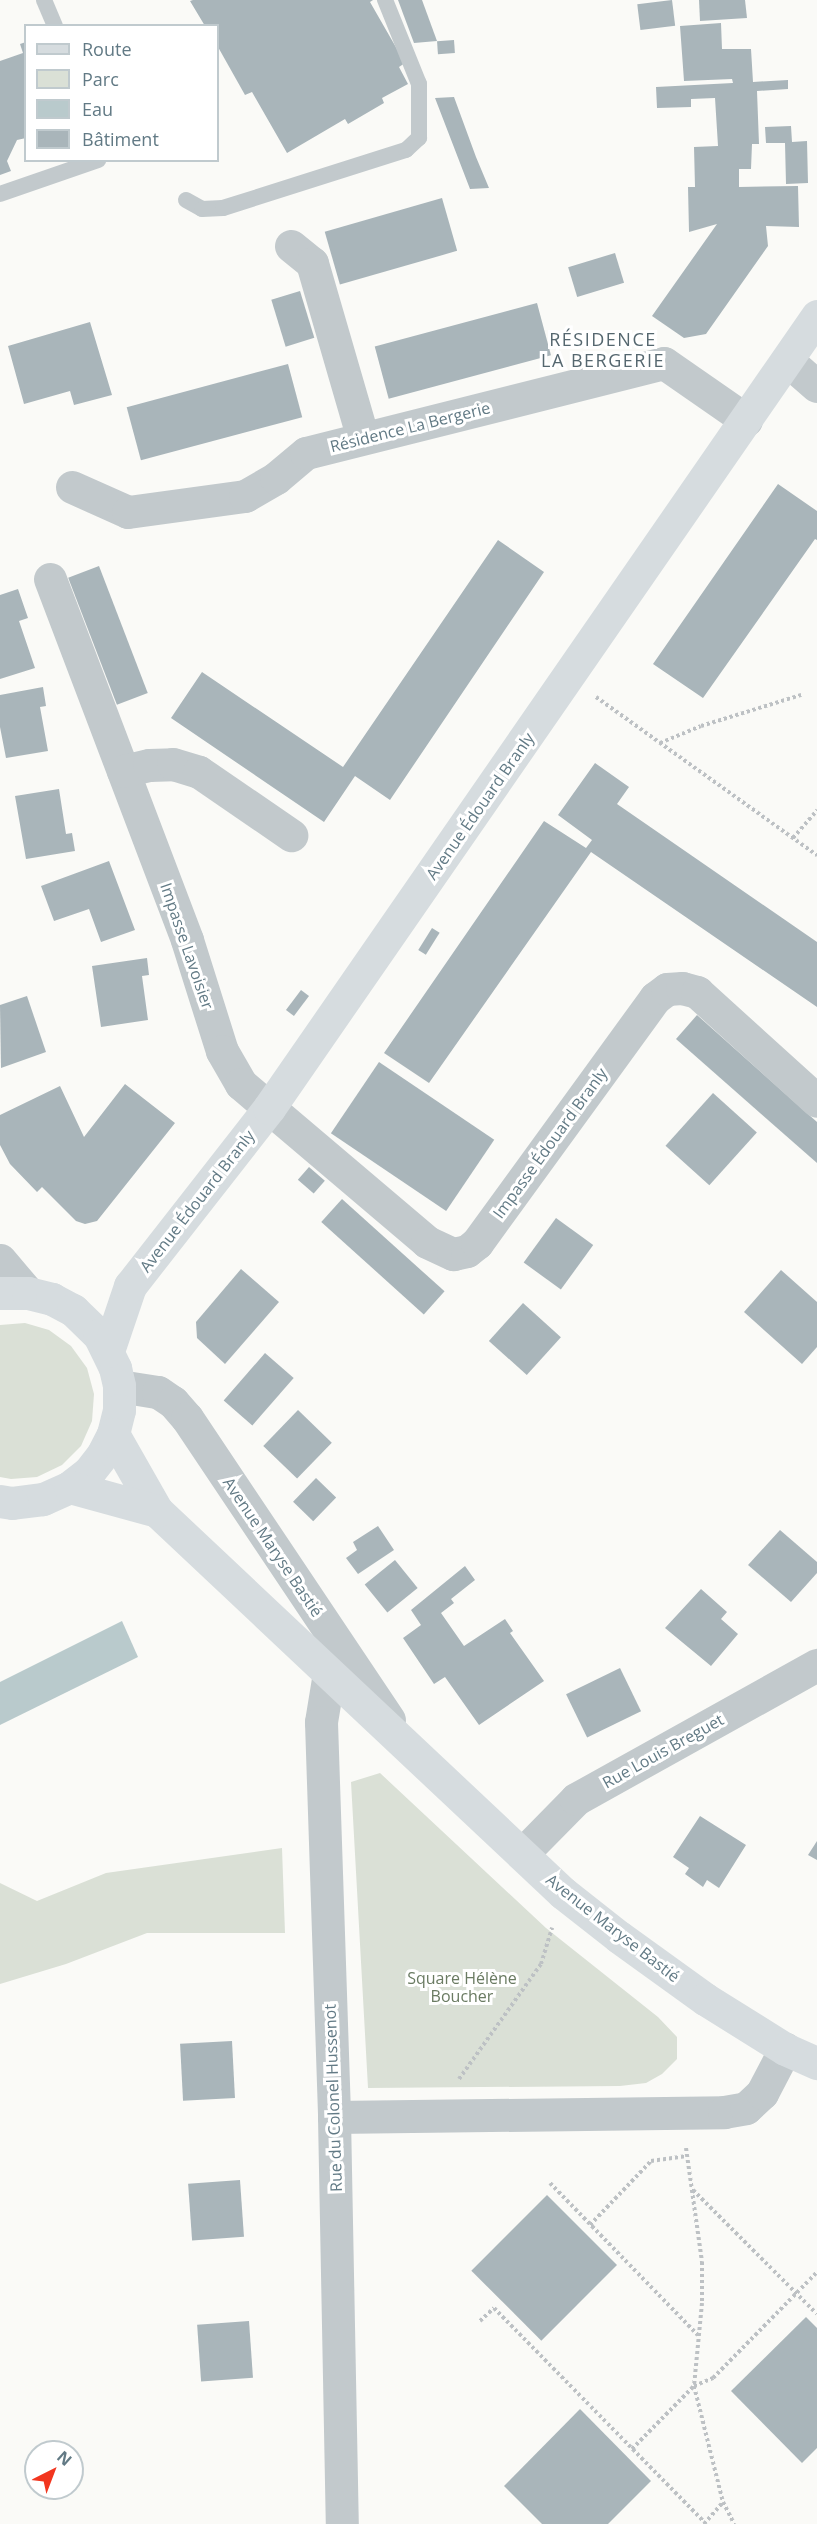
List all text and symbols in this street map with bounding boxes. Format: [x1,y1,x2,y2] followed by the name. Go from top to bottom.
[24,24,219,162] legend
[82,37,132,61] text: Route
[82,67,119,91] text: Parc
[82,97,113,121] text: Eau
[82,127,159,151] text: Bâtiment
[541,329,665,372] district label: RÉSIDENCE LA BERGERIE
[328,398,492,456] street label: Résidence La Bergerie
[422,729,538,883] street label: Avenue Édouard Branly
[156,880,218,1012] street label: Impasse Lavoisier
[489,1064,611,1222] street label: Impasse Édouard Branly
[136,1126,258,1276] street label: Avenue Édouard Branly
[219,1474,327,1620] street label: Avenue Maryse Bastié
[599,1710,727,1792] street label: Rue Louis Breguet
[542,1870,684,1986] street label: Avenue Maryse Bastié
[407,1968,517,2006] park label: Square Hélène Boucher
[320,2004,346,2192] street label: Rue du Colonel Hussenot
[24,2440,84,2500] north arrow
[53,2446,77,2471] text: N

